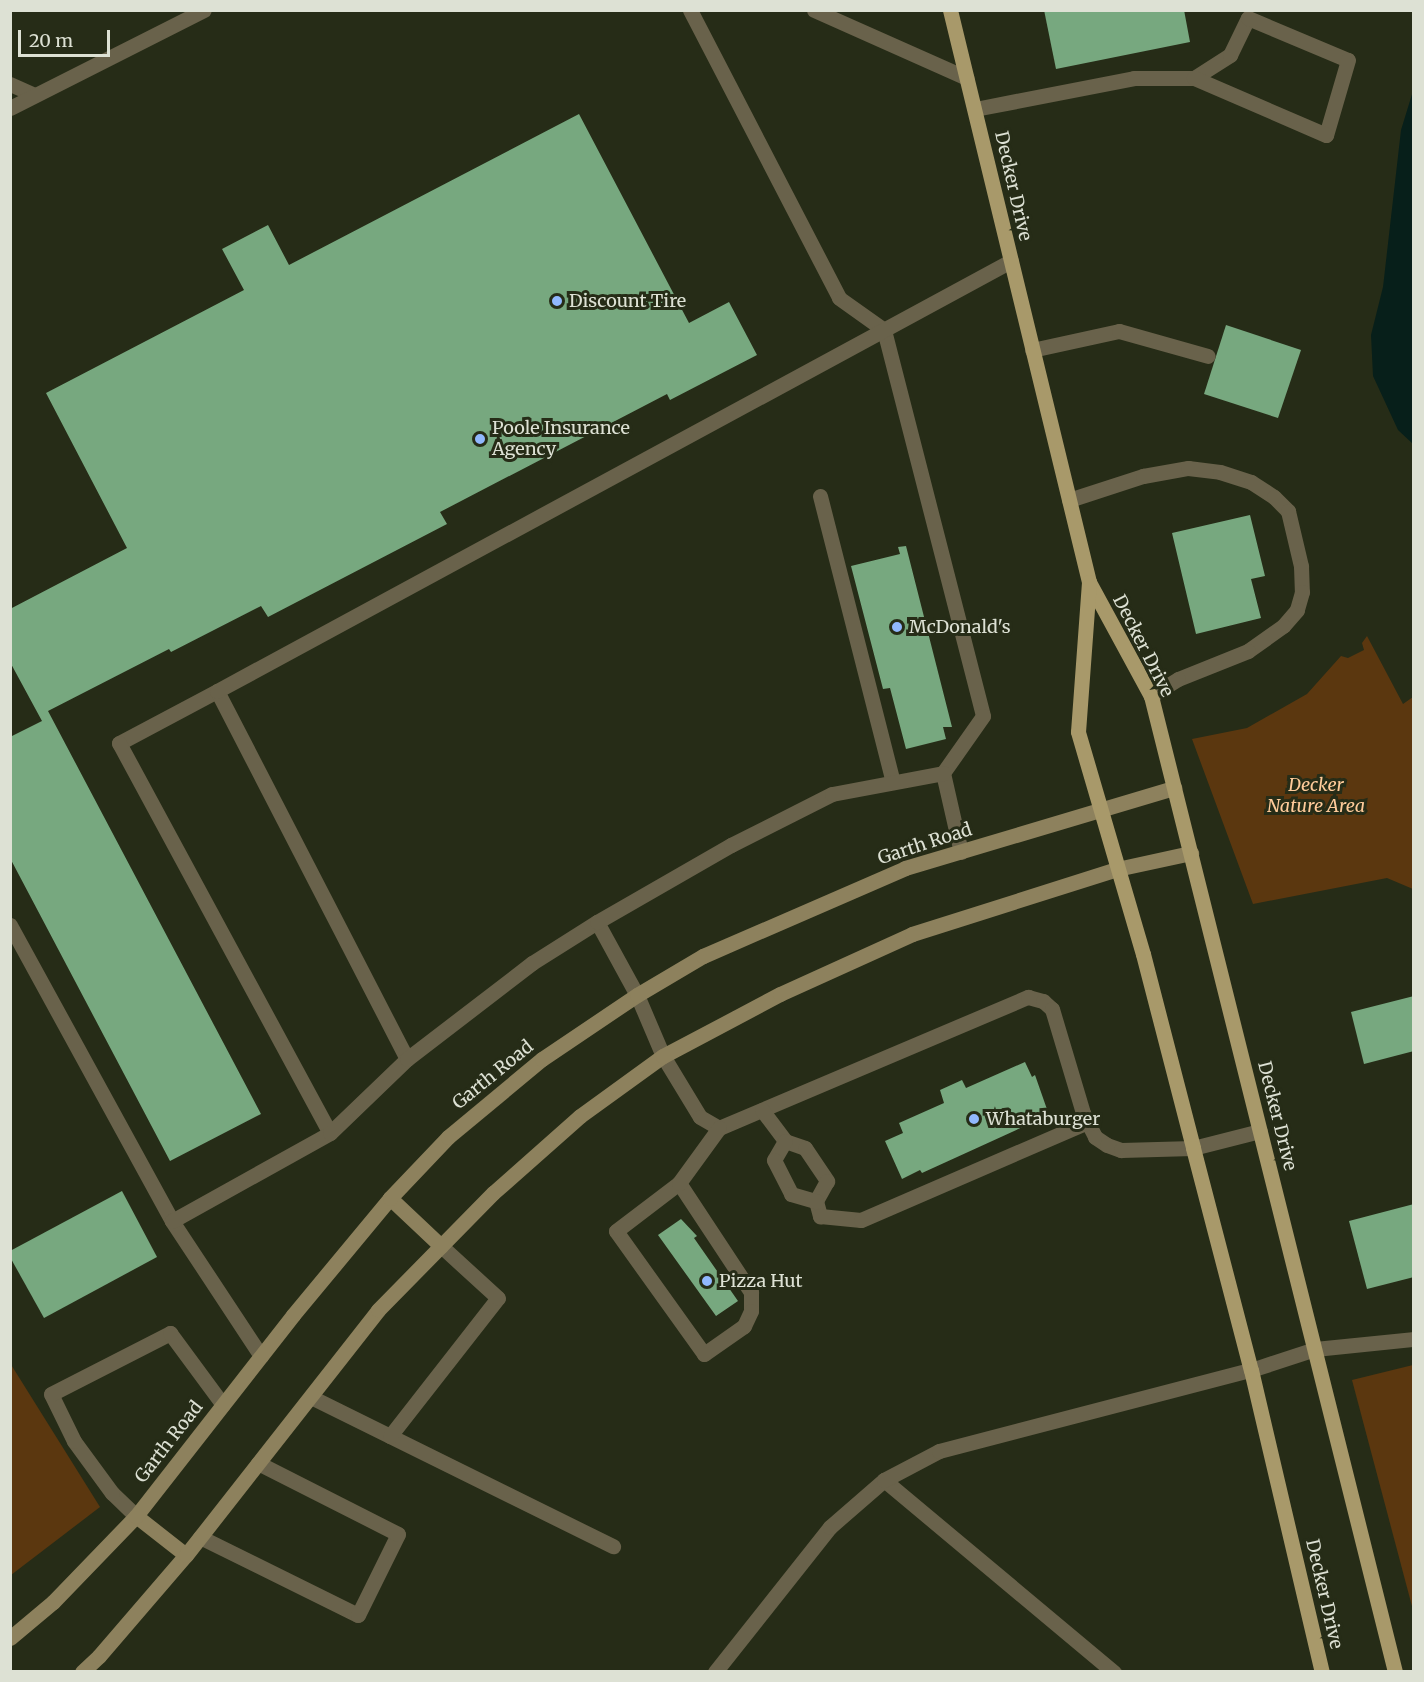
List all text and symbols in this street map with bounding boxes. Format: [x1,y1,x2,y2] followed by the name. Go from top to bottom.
[21,18,112,56] scale bar
[29,29,73,52] text: 20 m
[990,129,1036,243] street label: Decker Drive
[569,290,686,312] place label: Discount Tire
[550,294,564,308] marker: Discount Tire
[492,418,630,460] place label: Poole Insurance Agency
[473,432,487,446] marker: Poole Insurance Agency
[1108,591,1178,701] street label: Decker Drive
[909,616,1011,638] place label: McDonald's
[890,620,904,634] marker: McDonald's
[1267,775,1365,818] park label: Decker Nature Area
[875,819,975,869] street label: Garth Road
[448,1036,538,1114] street label: Garth Road
[1253,1059,1301,1173] street label: Decker Drive
[986,1108,1100,1130] place label: Whataburger
[967,1112,981,1126] marker: Whataburger
[719,1270,802,1292] place label: Pizza Hut
[700,1274,714,1288] marker: Pizza Hut
[130,1397,208,1487] street label: Garth Road
[1301,1537,1347,1651] street label: Decker Drive

